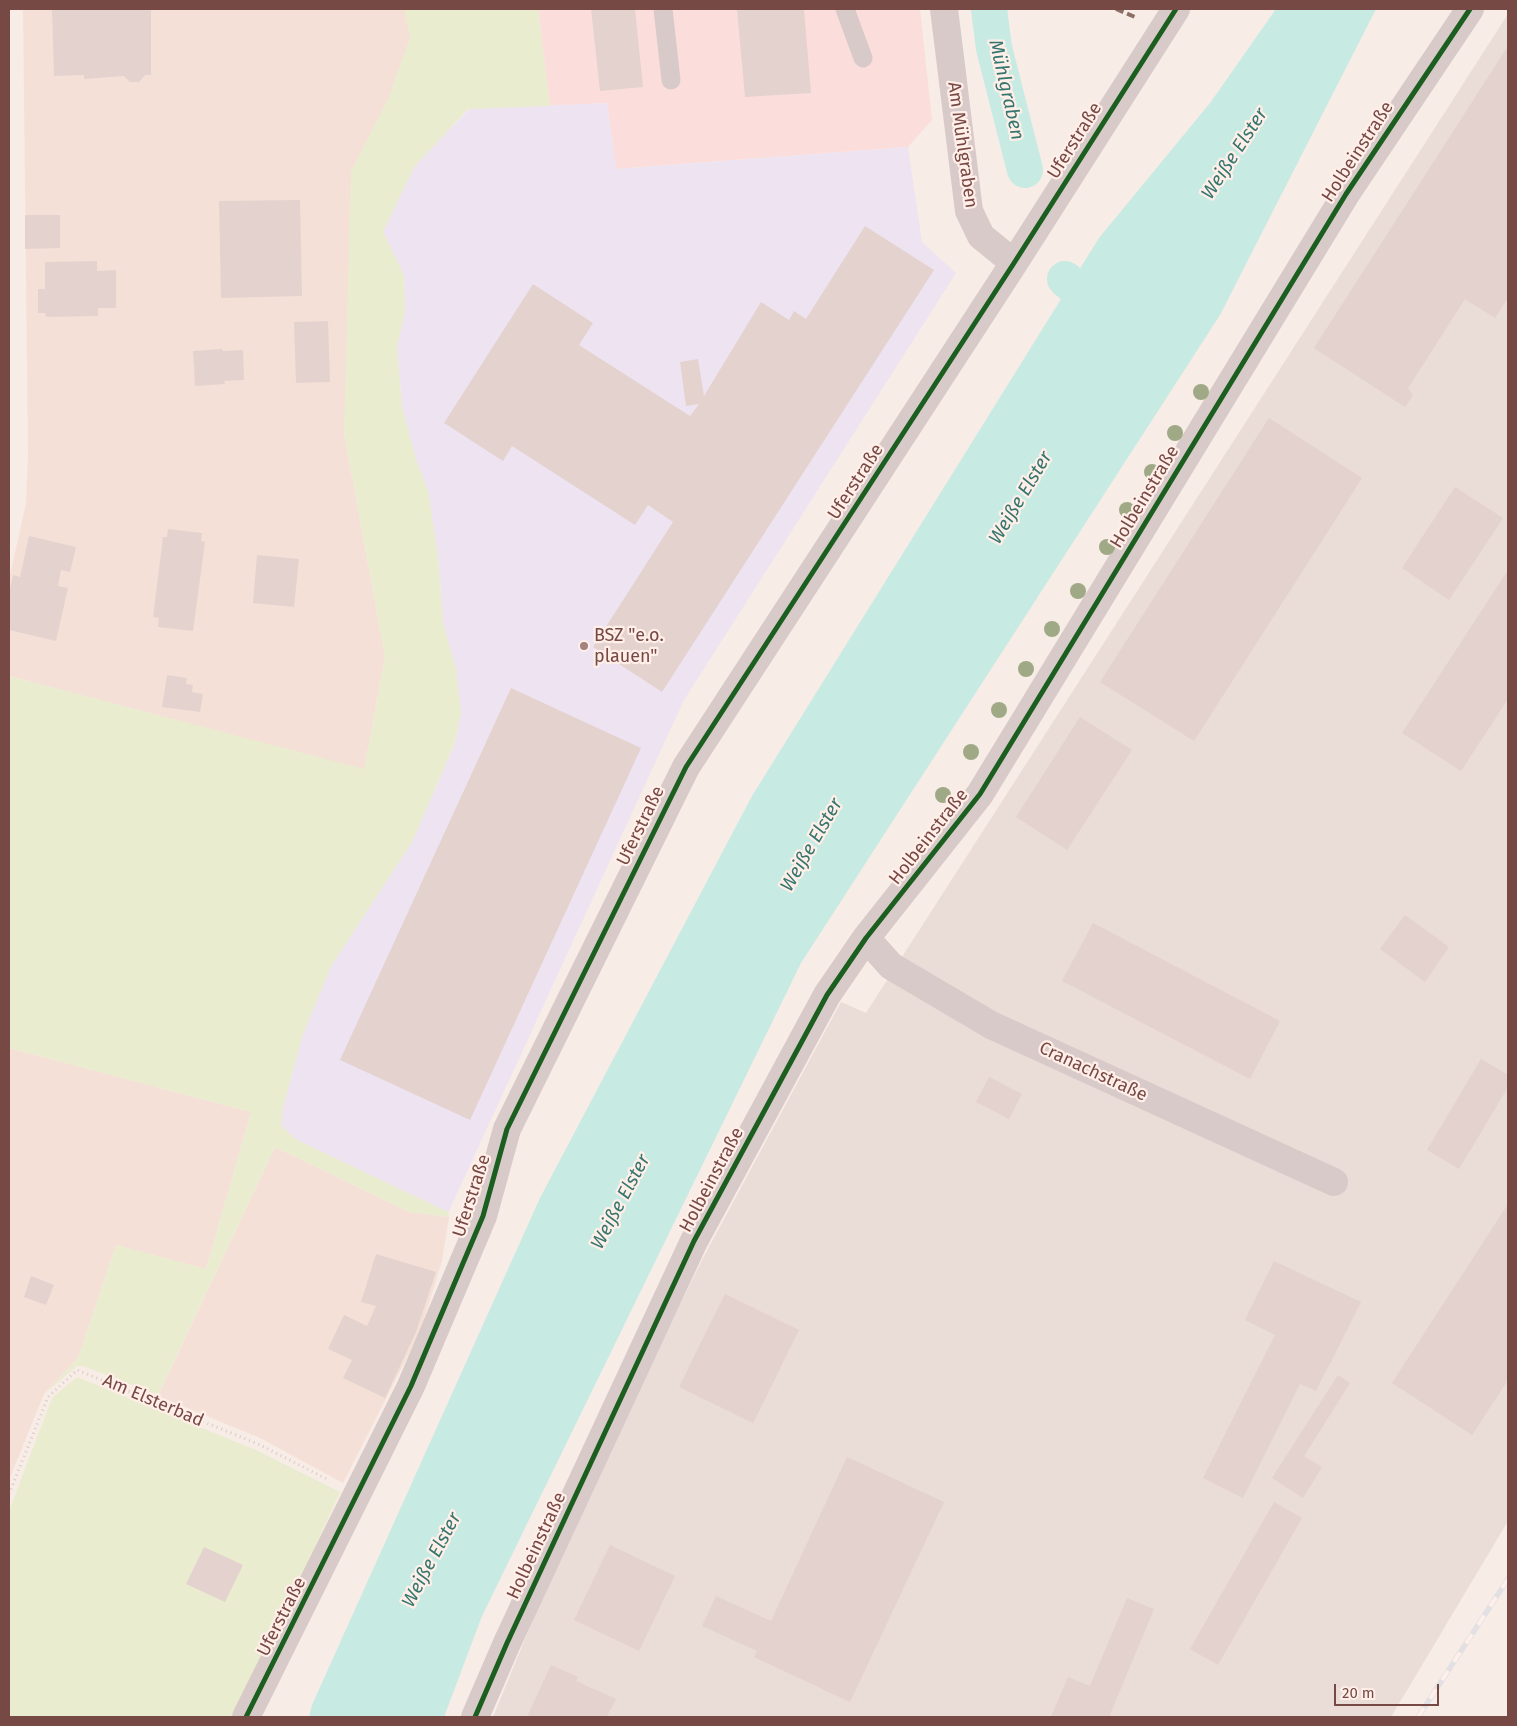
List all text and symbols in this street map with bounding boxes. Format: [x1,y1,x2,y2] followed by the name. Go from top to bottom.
[983,38,1029,142] water label: Mühlgraben
[942,80,982,210] street label: Am Mühlgraben
[1317,98,1399,206] street label: Holbeinstraße
[1043,99,1107,183] street label: Uferstraße
[1197,104,1273,204] water label: Weiße Elster
[824,440,888,524] street label: Uferstraße
[1106,442,1184,552] street label: Holbeinstraße
[984,448,1058,548] water label: Weiße Elster
[594,625,664,668] place label: BSZ "e.o. plauen"
[578,640,590,652] marker: BSZ "e.o. plauen"
[612,783,670,869] street label: Uferstraße
[885,785,973,889] street label: Holbeinstraße
[776,794,848,896] water label: Weiße Elster
[1035,1038,1151,1106] street label: Cranachstraße
[675,1124,749,1236] street label: Holbeinstraße
[587,1151,655,1253] water label: Weiße Elster
[448,1152,496,1240] street label: Uferstraße
[99,1370,207,1432] street label: Am Elsterbad
[503,1489,571,1603] street label: Holbeinstraße
[398,1509,466,1611] water label: Weiße Elster
[253,1574,311,1660] street label: Uferstraße
[1337,1674,1442,1706] scale bar
[1342,1684,1375,1702] text: 20 m

